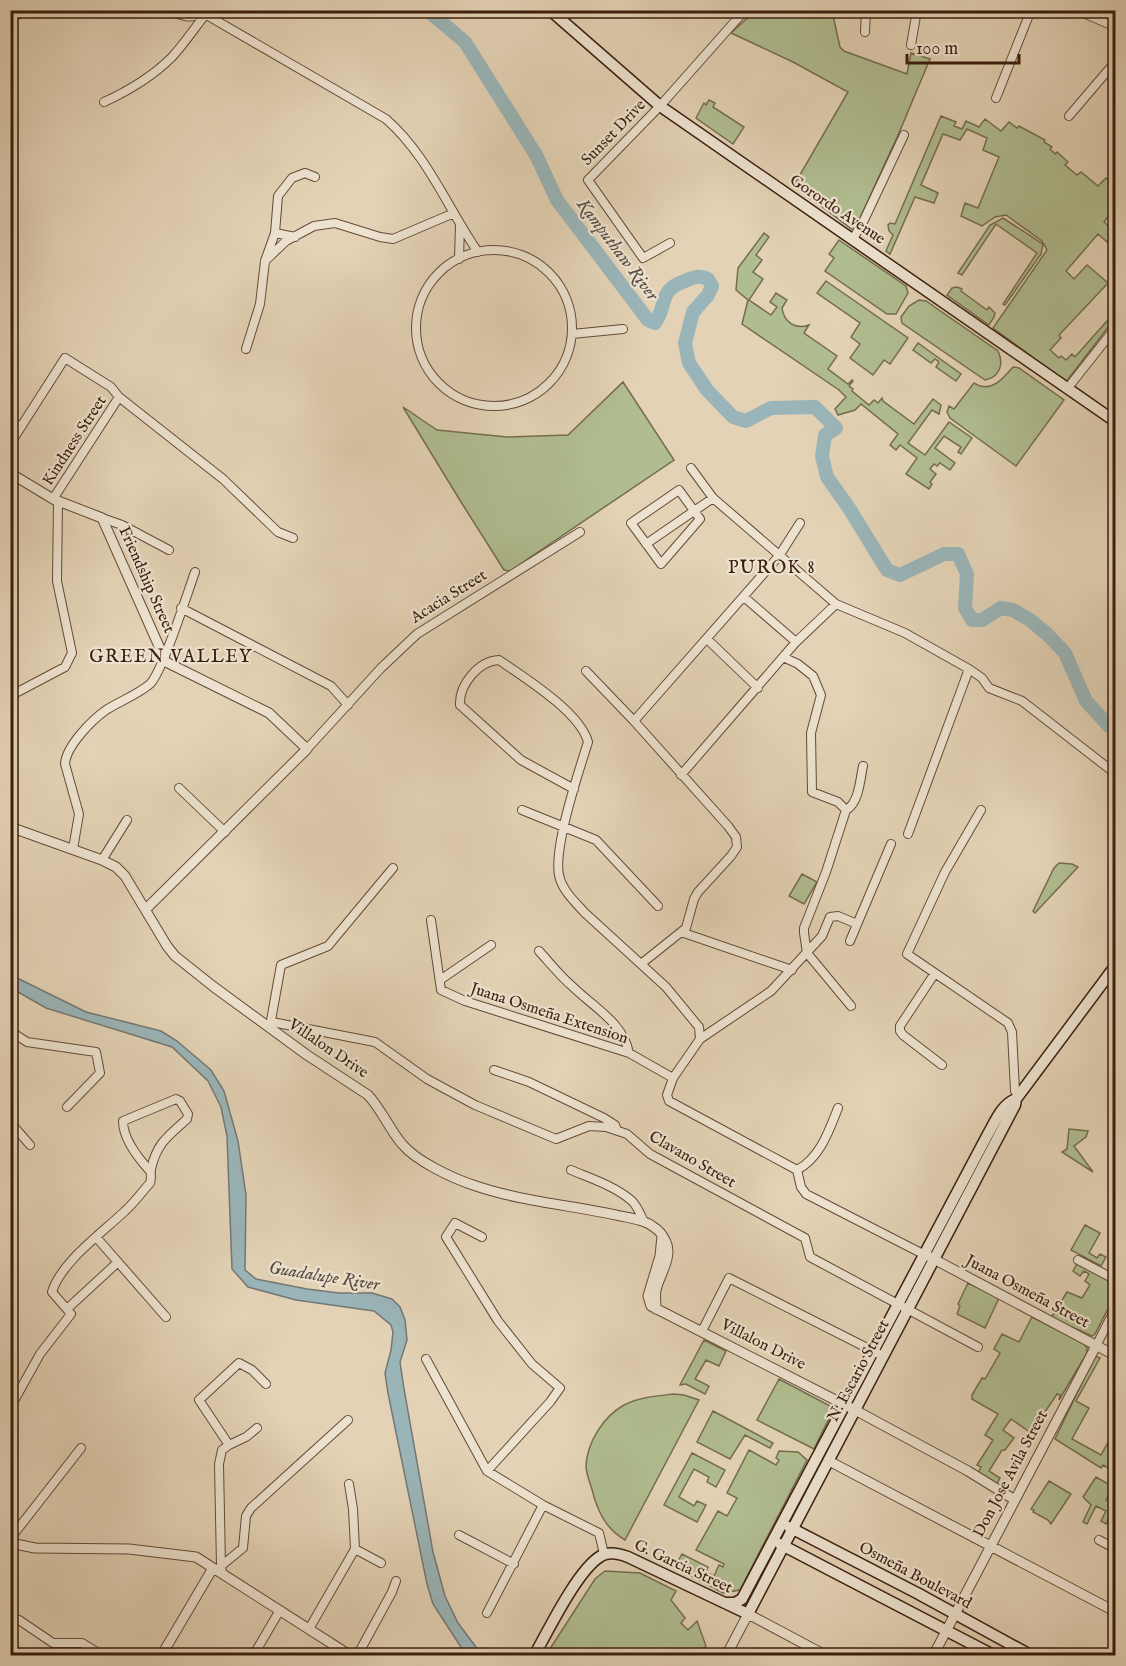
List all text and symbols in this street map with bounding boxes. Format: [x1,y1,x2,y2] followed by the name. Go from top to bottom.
[907,27,1020,65] scale bar
[916,38,958,61] text: 100 m
[578,96,650,170] street label: Sunset Drive
[785,171,889,249] street label: Gorordo Avenue
[570,193,664,306] water label: Kamputhaw River
[38,392,112,490] street label: Kindness Street
[114,524,179,637] street label: Friendship Street
[728,557,816,580] district label: PUROK 8
[406,565,491,629] street label: Acacia Street
[89,646,253,669] district label: GREEN VALLEY
[466,978,631,1049] street label: Juana Osmeña Extension
[283,1014,372,1083] street label: Villalon Drive
[645,1127,739,1193] street label: Clavano Street
[960,1250,1093,1333] street label: Juana Osmeña Street
[267,1257,382,1297] water label: Guadalupe River
[716,1315,809,1375] street label: Villalon Drive
[824,1316,895,1425] street label: N. Escario Street
[969,1407,1053,1541] street label: Don Jose Avila Street
[631,1535,736,1599] street label: G. Garcia Street
[855,1538,975,1614] street label: Osmeña Boulevard

